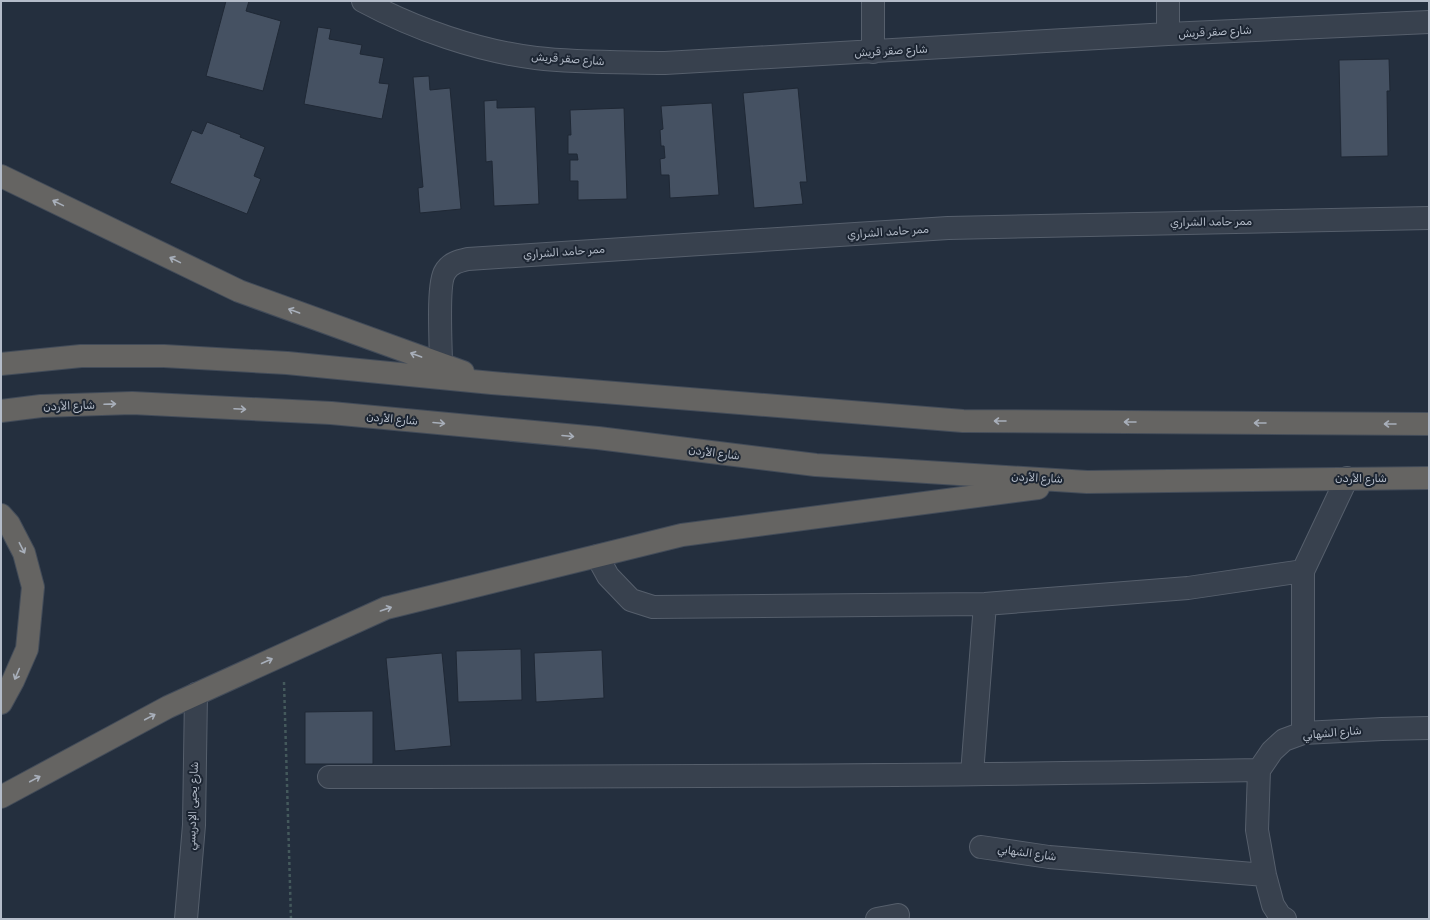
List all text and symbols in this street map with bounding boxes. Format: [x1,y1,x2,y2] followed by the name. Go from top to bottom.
[1178,24,1252,42] street label: شارع صقر قريش
[854,43,928,61] street label: شارع صقر قريش
[531,50,605,70] street label: شارع صقر قريش
[52,199,64,206] one-way arrow
[1170,215,1252,230] street label: ممر حامد الشراري
[847,223,929,242] street label: ممر حامد الشراري
[523,243,605,262] street label: ممر حامد الشراري
[169,256,181,263] one-way arrow
[288,307,300,315] one-way arrow
[411,351,423,359] one-way arrow
[43,399,95,415] street label: شارع الأردن
[103,400,116,408] one-way arrow
[233,405,246,412] one-way arrow
[365,410,418,430] street label: شارع الأردن
[994,417,1007,425] one-way arrow
[1124,418,1137,426] one-way arrow
[1254,419,1267,427] one-way arrow
[432,420,445,427] one-way arrow
[1384,420,1397,428] one-way arrow
[561,432,574,439] one-way arrow
[687,443,740,465] street label: شارع الأردن
[1011,470,1063,488] street label: شارع الأردن
[1335,472,1387,487] street label: شارع الأردن
[19,542,26,554] one-way arrow
[380,604,392,612] one-way arrow
[261,657,273,664] one-way arrow
[12,667,20,679] one-way arrow
[143,712,155,720] one-way arrow
[1302,724,1362,744] street label: شارع الشهابي
[185,761,203,851] street label: شارع يحيى الإدريسي
[29,774,41,782] one-way arrow
[996,842,1057,866] street label: شارع الشهابي

